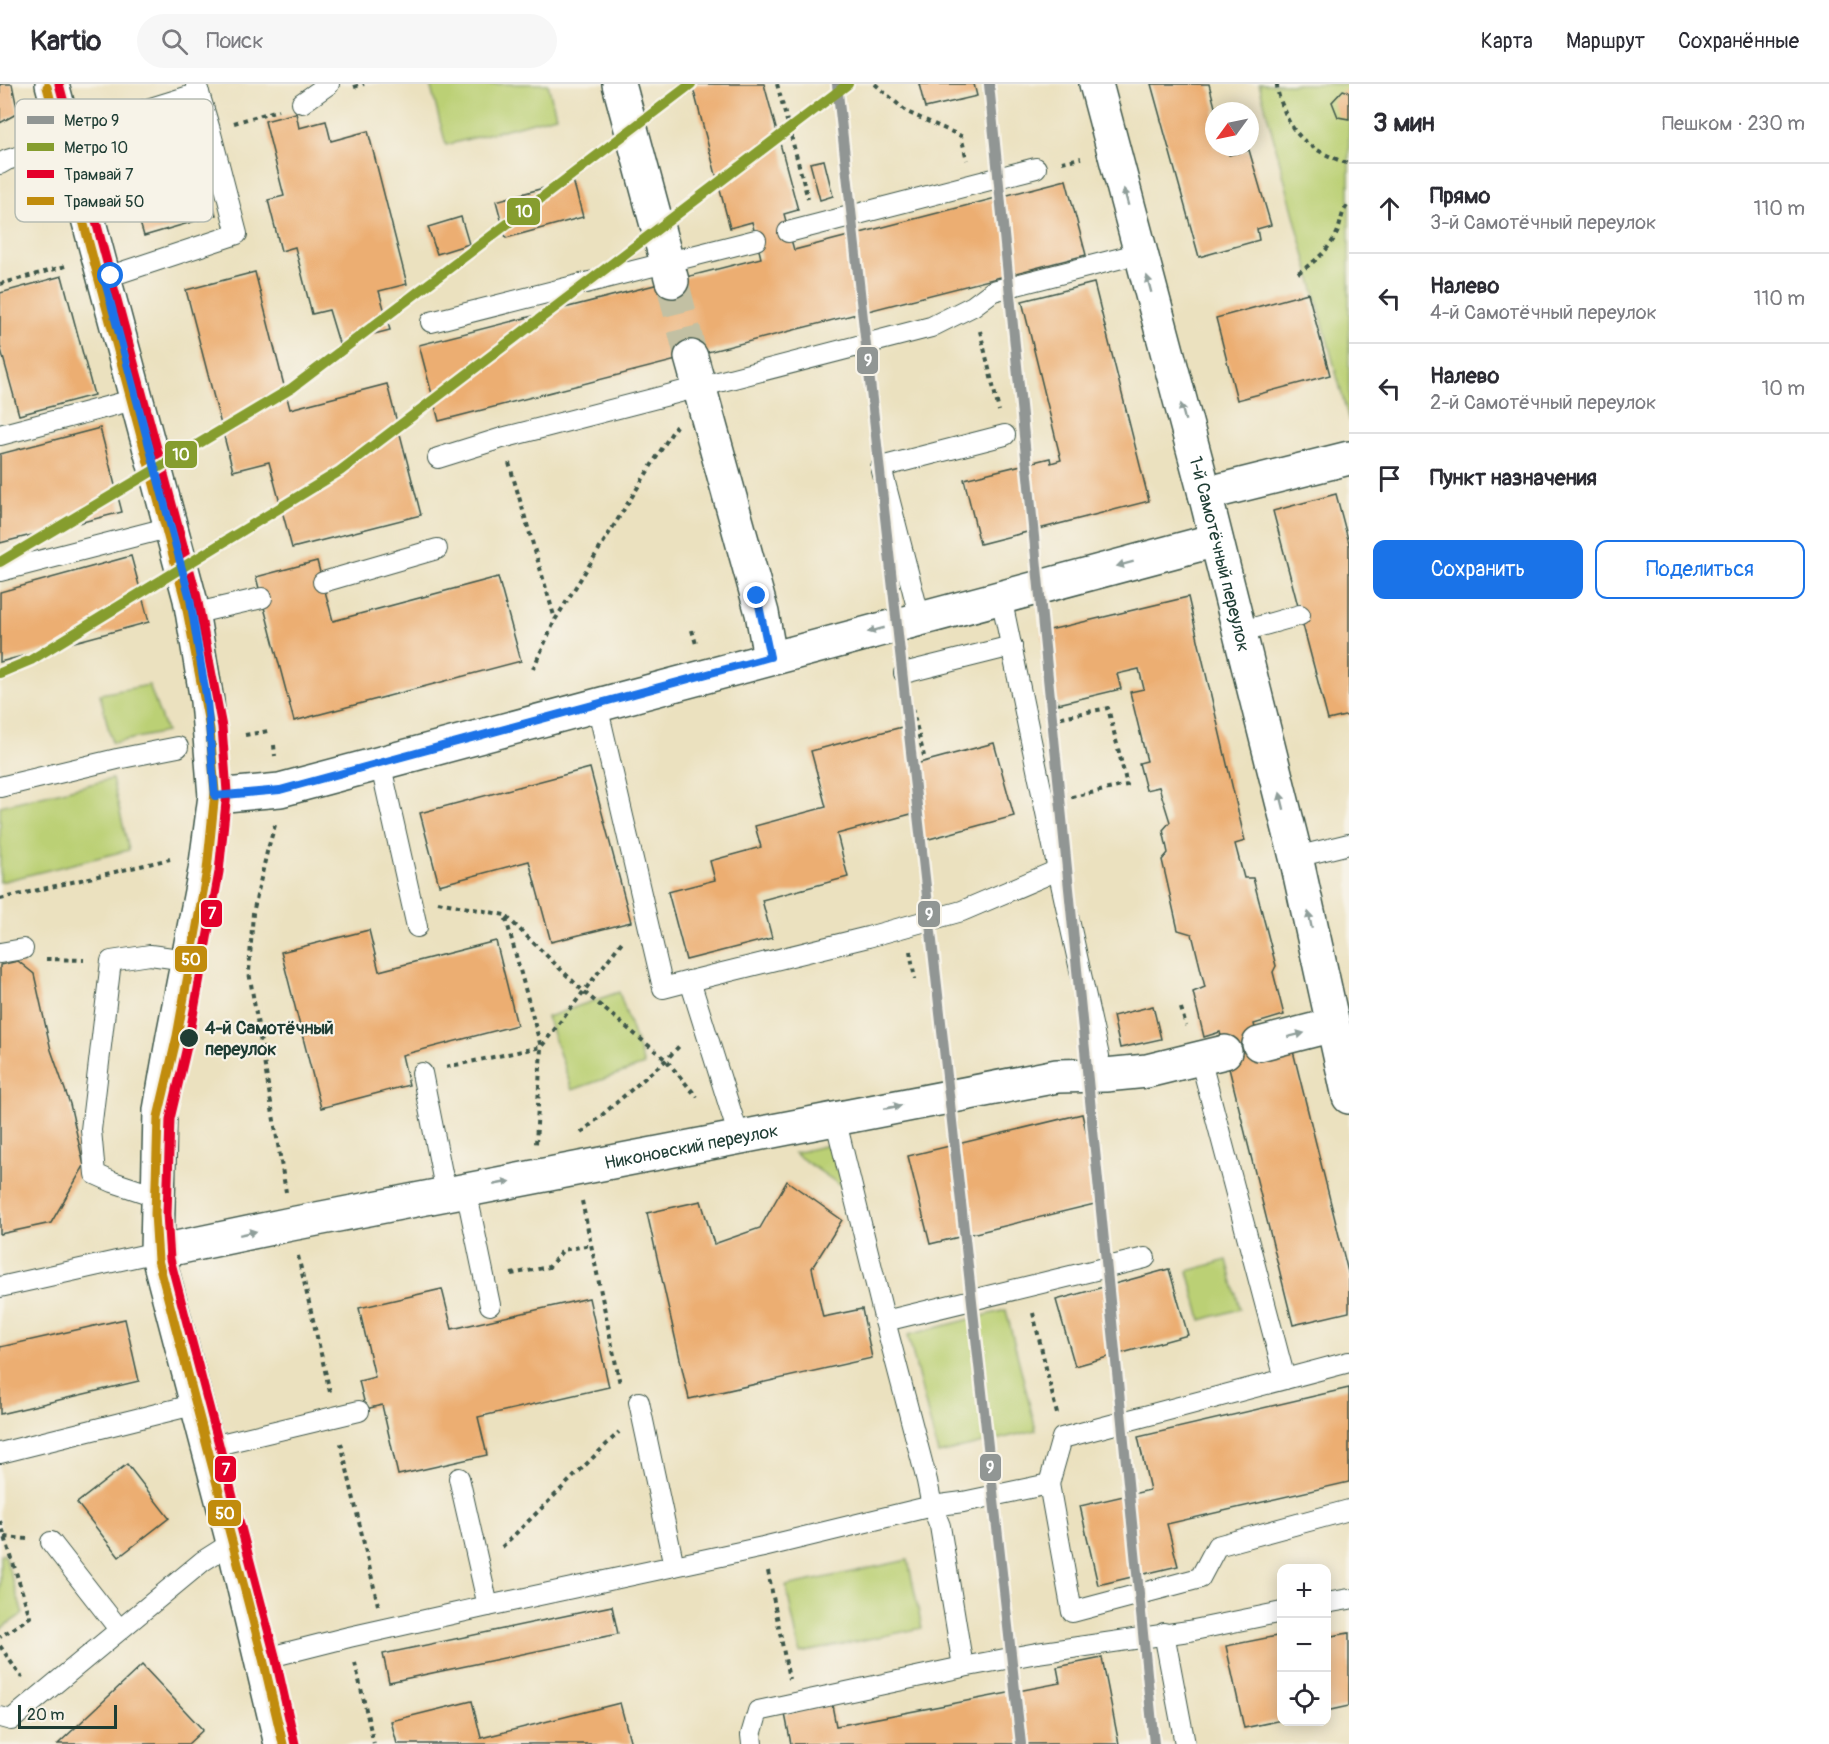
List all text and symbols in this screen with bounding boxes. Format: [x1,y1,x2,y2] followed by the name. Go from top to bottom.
[137,14,557,68] search box
[30,24,101,59] text: Kartio
[158,25,191,58] icon: search
[206,27,264,55] text: Поиск
[1481,28,1533,55] text: Карта
[1566,28,1645,55] text: Маршрут
[1678,28,1799,55] text: Сохранённые
[15,99,213,222] legend
[1205,102,1259,156] north arrow
[1373,107,1435,139] text: 3 мин
[64,111,119,131] text: Метро 9
[1662,111,1805,136] text: Пешком · 230 m
[64,138,128,158] text: Метро 10
[64,165,134,185] text: Трамвай 7
[1430,182,1490,210] text: Прямо
[1120,188,1130,206] one-way arrow
[64,192,145,212] text: Трамвай 50
[1373,192,1406,225] icon: ahead
[1754,196,1805,221] text: 110 m
[506,197,541,226] line badge: 10
[515,202,533,222] text: 10
[1430,210,1656,235] text: 3-й Самотёчный переулок
[97,262,123,288] route start
[1430,272,1499,300] text: Налево
[1144,275,1153,293] one-way arrow
[1373,282,1406,315] icon: left
[1754,286,1805,311] text: 110 m
[1430,300,1657,325] text: 4-й Самотёчный переулок
[856,346,879,375] line badge: 9
[864,351,872,371] text: 9
[1430,362,1499,390] text: Налево
[1373,372,1406,405] icon: left
[1761,376,1805,401] text: 10 m
[1430,390,1656,415] text: 2-й Самотёчный переулок
[1178,403,1187,421] one-way arrow
[164,440,198,469] line badge: 10
[172,445,190,465] text: 10
[1184,454,1256,654] street label: 1-й Самотёчный переулок
[1373,462,1406,495] icon: arrive
[1430,464,1597,492] text: Пункт назначения
[1373,540,1583,599] button: Сохранить
[1595,540,1805,599] button: Поделиться
[1116,559,1134,569] one-way arrow
[743,582,769,608] route end
[866,626,885,636] one-way arrow
[1276,791,1286,810] one-way arrow
[200,899,223,928] line badge: 7
[917,900,941,928] line badge: 9
[208,904,217,924] text: 7
[925,905,933,925] text: 9
[1305,911,1314,930] one-way arrow
[174,945,208,973] line badge: 50
[181,950,201,970] text: 50
[205,1017,334,1061] place label: 4-й Самотёчный переулок
[178,1027,200,1049] marker: 4-й Самотёчный переулок
[1287,1029,1305,1039] one-way arrow
[883,1103,902,1112] one-way arrow
[602,1119,780,1175] street label: Никоновский переулок
[492,1178,511,1187] one-way arrow
[239,1228,258,1237] one-way arrow
[979,1453,1002,1482] line badge: 9
[214,1455,237,1483] line badge: 7
[986,1458,994,1478] text: 9
[222,1460,231,1480] text: 7
[207,1499,242,1527] line badge: 50
[215,1504,235,1524] text: 50
[1277,1564,1331,1726] map controls
[1277,1564,1331,1618] button: +
[1277,1618,1331,1672] button: −
[1277,1672,1331,1726] button: locate
[18,1702,117,1730] scale bar
[27,1705,65,1725] text: 20 m

